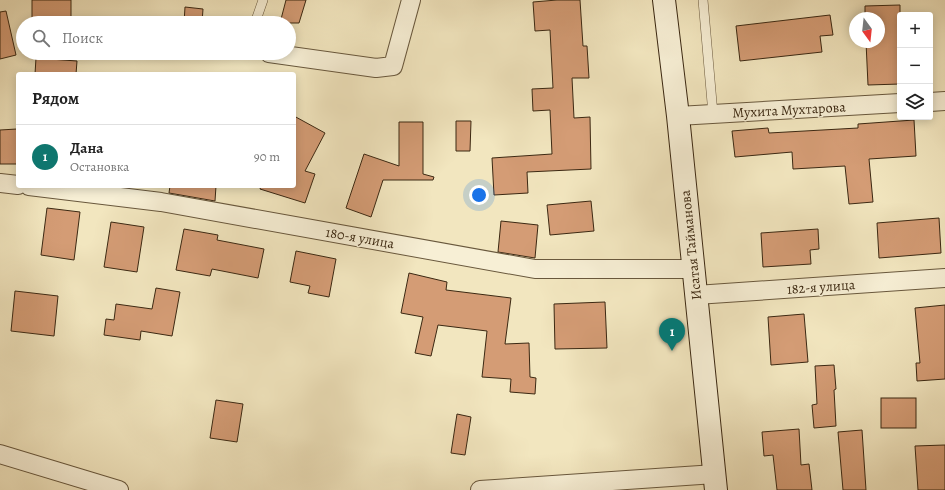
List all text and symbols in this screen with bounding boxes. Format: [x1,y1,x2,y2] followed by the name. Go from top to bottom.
[849,12,885,48] north arrow
[897,12,933,120] map controls
[897,12,933,48] button: +
[16,16,296,60] search box
[30,27,52,49] icon: search
[62,28,103,48] text: Поиск
[897,48,933,84] button: −
[897,84,933,120] button: layers
[32,87,79,110] text: Рядом
[732,98,847,122] street label: Мухита Мухтарова
[70,138,103,158] text: Дана
[43,148,47,165] text: 1
[254,148,280,165] text: 90 m
[70,158,129,175] text: Остановка
[469,185,489,205] your location
[676,188,706,301] street label: Исатая Тайманова
[324,223,396,253] street label: 180-я улица
[786,275,856,299] street label: 182-я улица
[659,318,685,351] pin: 1

